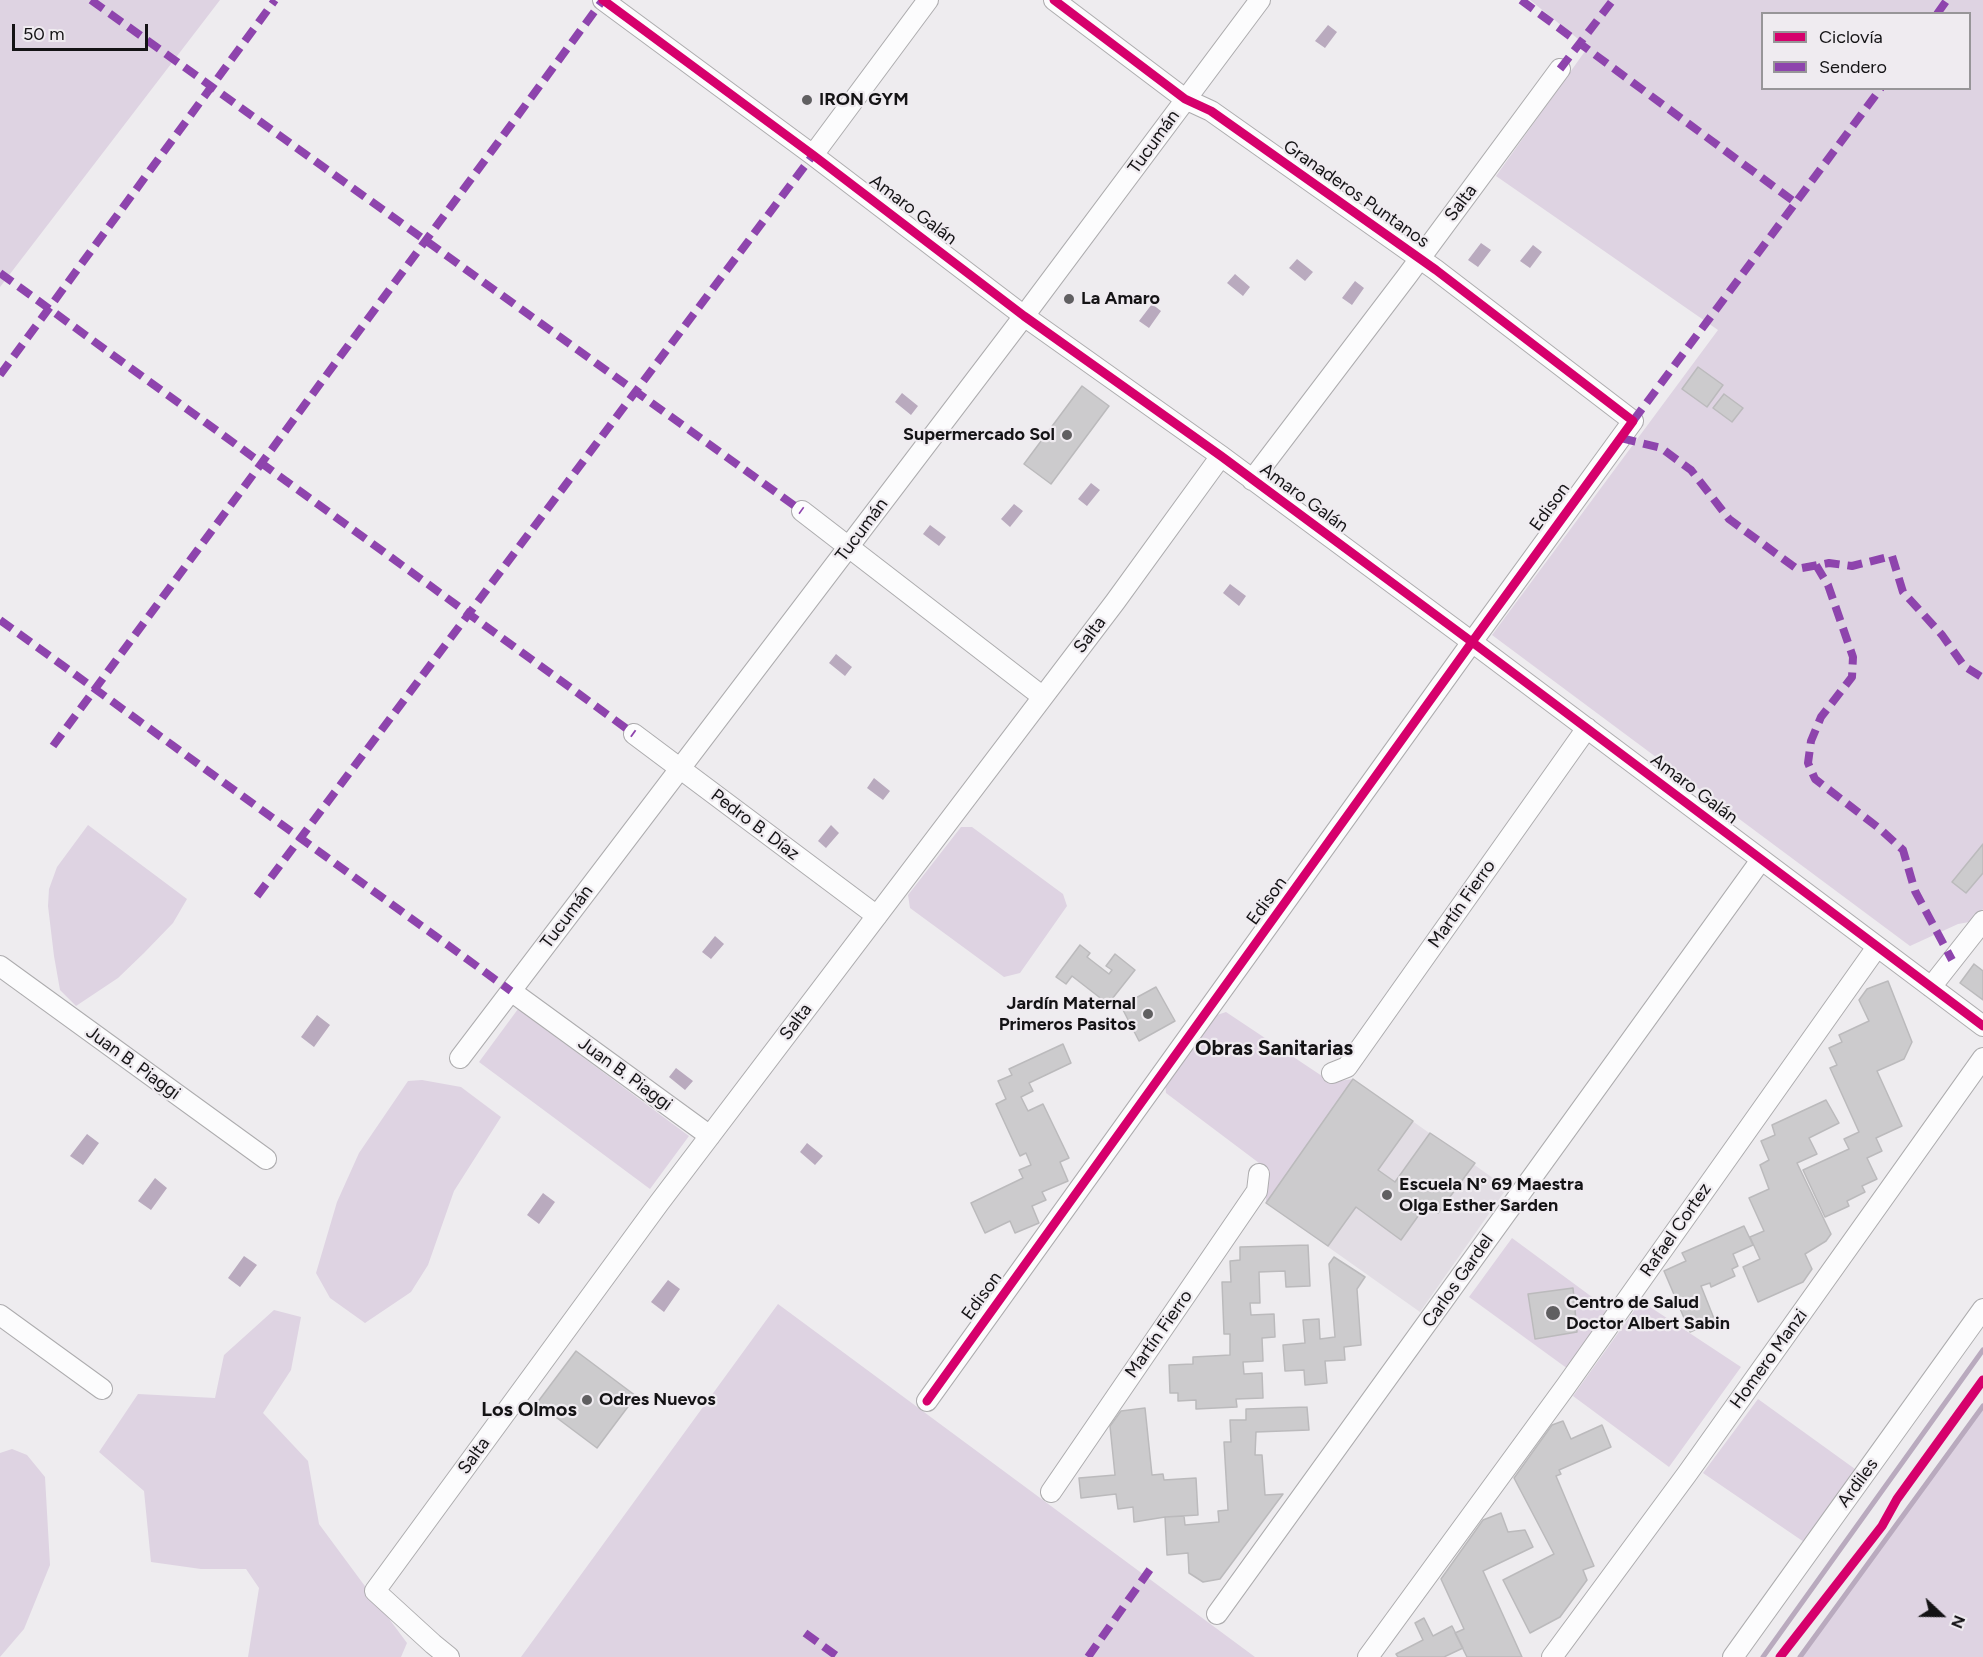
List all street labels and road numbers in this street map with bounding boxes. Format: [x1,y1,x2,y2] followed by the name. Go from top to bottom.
[1124,106,1184,178] street label: Tucumán
[1279,135,1433,253] street label: Granaderos Puntanos
[865,170,961,250] street label: Amaro Galán
[1440,180,1482,226] street label: Salta
[1256,459,1352,537] street label: Amaro Galán
[1525,479,1575,535] street label: Edison
[831,494,893,566] street label: Tucumán
[1069,612,1111,658] street label: Salta
[1646,749,1742,829] street label: Amaro Galán
[706,785,804,865] street label: Pedro B. Díaz
[1424,856,1500,952] street label: Martín Fierro
[1242,873,1292,929] street label: Edison
[536,881,598,953] street label: Tucumán
[775,999,817,1045] street label: Salta
[82,1022,184,1104] street label: Juan B. Piaggi
[574,1033,676,1115] street label: Juan B. Piaggi
[1636,1179,1716,1281] street label: Rafael Cortez
[1418,1230,1498,1332] street label: Carlos Gardel
[957,1268,1007,1324] street label: Edison
[1121,1286,1197,1382] street label: Martín Fierro
[1726,1305,1812,1413] street label: Homero Manzi
[453,1433,495,1479] street label: Salta
[1833,1454,1883,1512] street label: Ardiles

